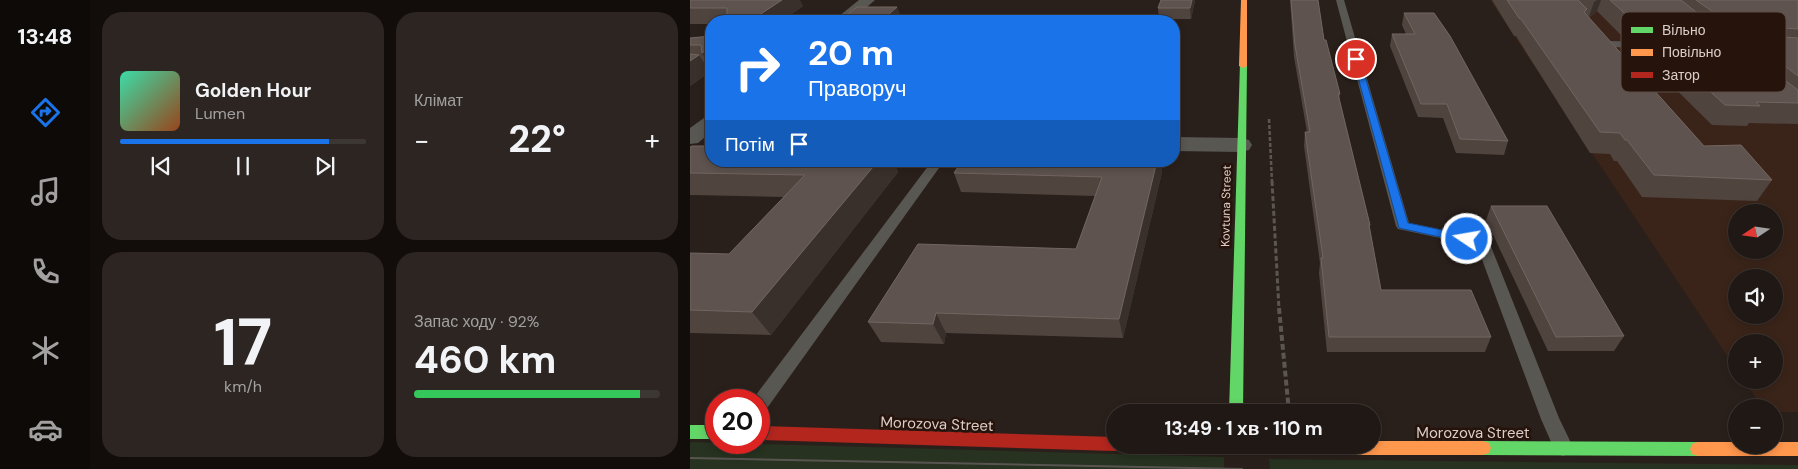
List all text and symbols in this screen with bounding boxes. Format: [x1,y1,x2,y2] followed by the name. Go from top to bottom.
[1621,12,1786,92] legend
[1662,21,1706,39] text: Вільно
[17,22,73,51] text: 13:48
[808,30,894,76] text: 20 m
[725,35,790,100] icon: right
[1335,38,1377,80] pin
[1662,43,1722,61] text: Повільно
[1342,45,1370,73] icon: arrive
[1662,66,1700,84] text: Затор
[808,74,906,103] text: Праворуч
[195,78,311,103] text: Golden Hour
[414,90,463,111] text: Клімат
[28,95,63,130] icon: directions
[195,103,245,124] text: Lumen
[508,114,566,164] text: 22°
[414,122,429,159] text: −
[645,122,660,159] text: +
[785,130,813,158] icon: arrive
[725,132,775,157] text: Потім
[147,152,175,180] icon: previous
[229,152,257,180] icon: pause
[311,152,339,180] icon: next
[1217,165,1235,247] street label: Kovtuna Street
[28,174,63,209] icon: music
[1728,204,1782,259] north arrow
[1728,204,1783,454] map controls
[1440,212,1492,264] position arrow
[28,254,63,289] icon: phone
[1728,269,1783,324] button: sound
[214,301,272,385] text: 17
[414,311,539,332] text: Запас ходу · 92%
[28,333,63,368] icon: climate
[1728,334,1783,389] button: +
[414,335,556,385] text: 460 km
[224,376,262,397] text: km/h
[705,389,770,454] speed limit sign: 20
[1728,399,1783,454] button: −
[28,412,63,447] icon: car
[880,412,994,436] street label: Morozova Street
[1164,416,1323,441] text: 13:49 · 1 хв · 110 m
[1416,423,1530,443] street label: Morozova Street

